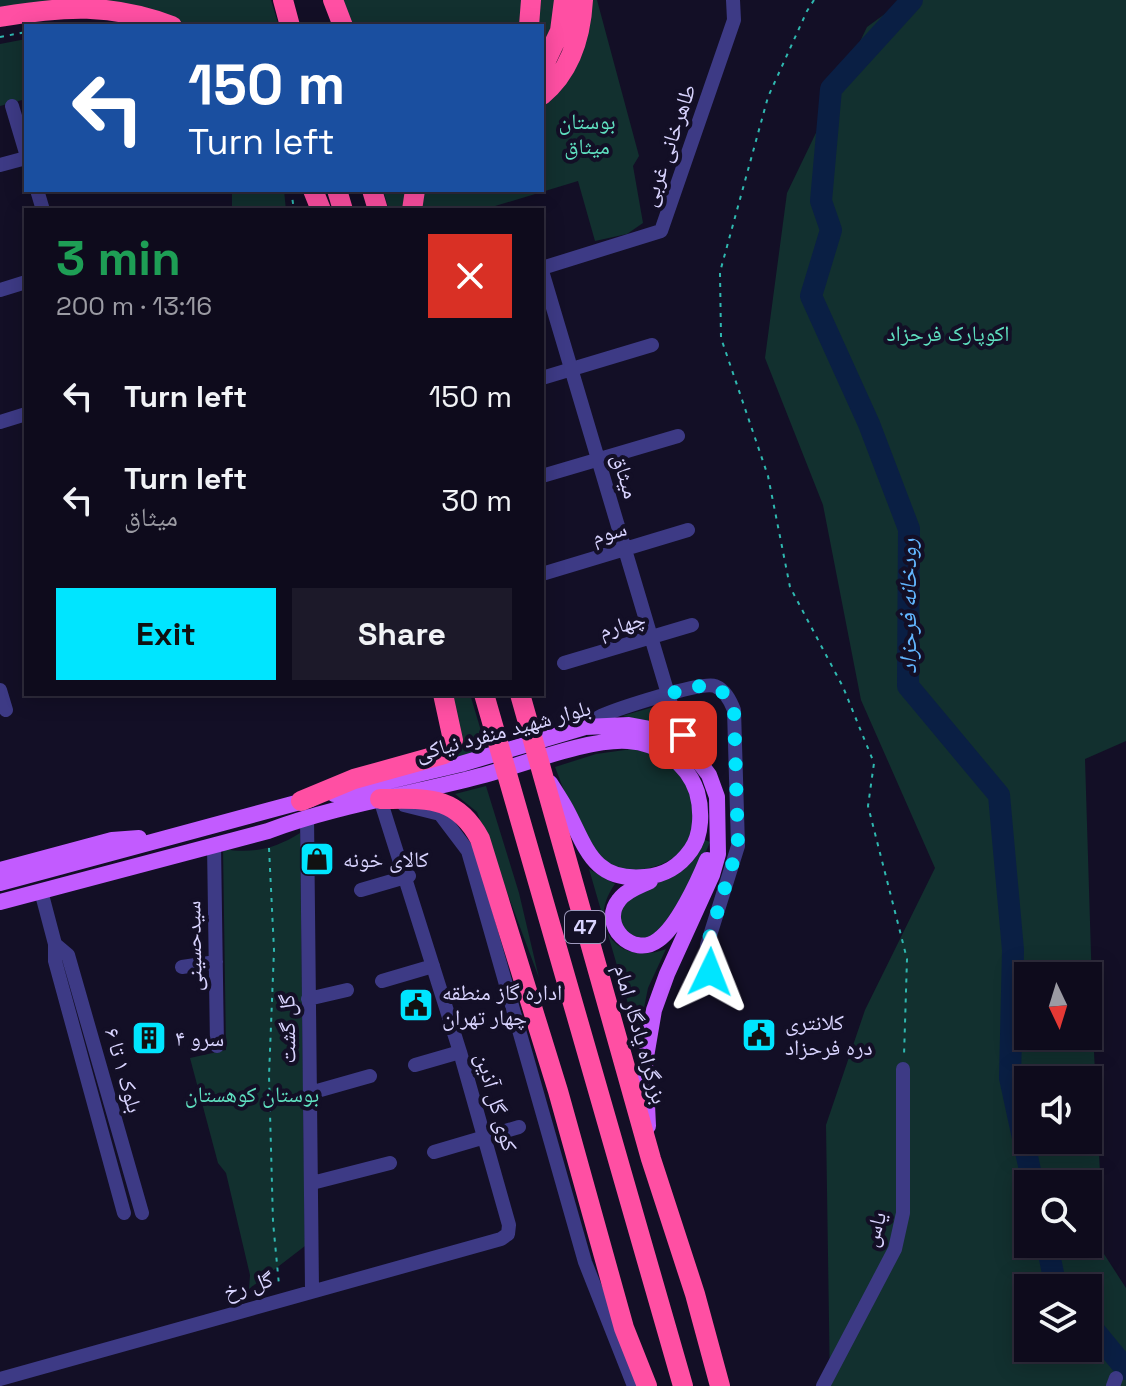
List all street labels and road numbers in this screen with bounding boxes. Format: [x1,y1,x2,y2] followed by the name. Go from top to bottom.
[634,80,702,210] street label: طاهرخانی غربی
[606,450,646,502] street label: میثاق
[588,514,630,551] street label: سوم
[595,604,649,645] street label: چهارم
[412,693,594,767] street label: بلوار شهید منفرد نیاکی
[178,900,208,992] street label: سیدحسینی
[565,911,605,943] road number: 47
[607,961,674,1107] street label: بزرگراه یادگار امام
[272,994,302,1064] street label: گل گشت
[98,1024,150,1116] street label: بلوک ۱ تا ۶
[470,1049,524,1155] street label: کوی گل آذین
[856,1208,892,1250] street label: یاس
[220,1265,276,1305] street label: گل رخ

